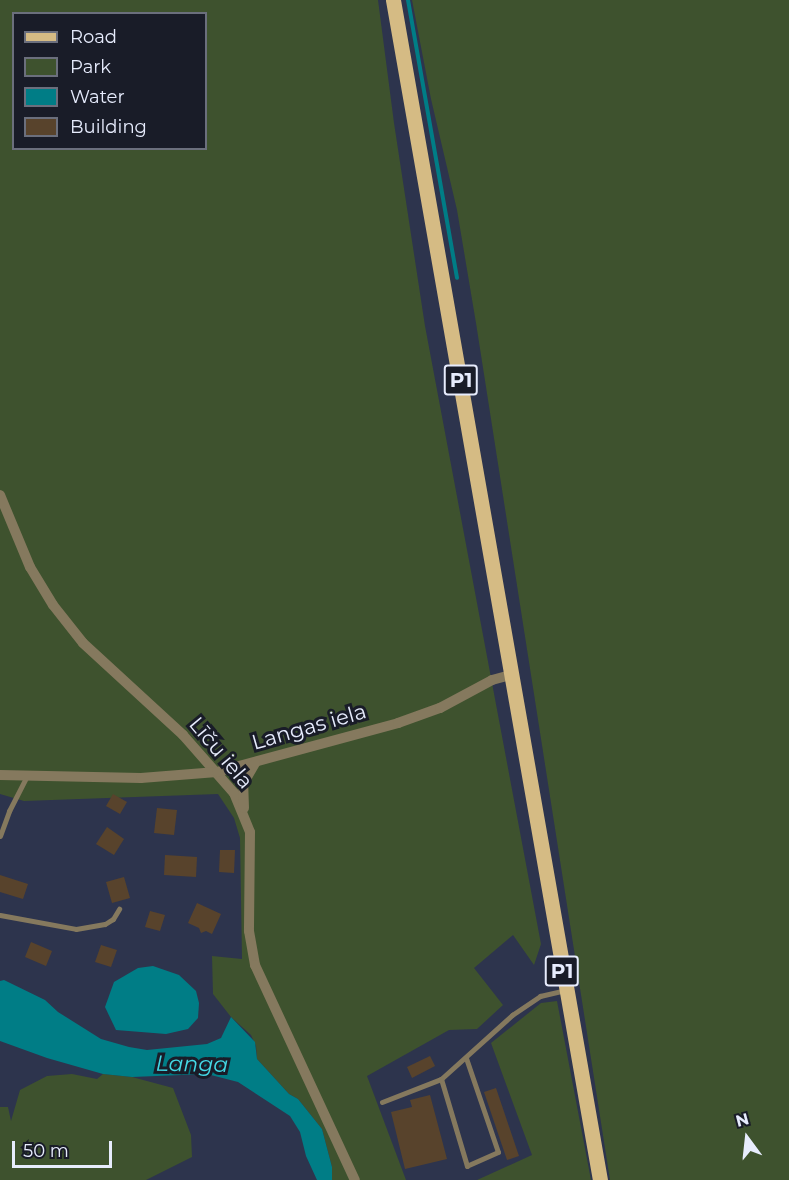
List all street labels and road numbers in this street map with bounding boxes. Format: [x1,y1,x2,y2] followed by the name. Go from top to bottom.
[443,363,479,397] road number: P1
[249,699,369,755] street label: Langas iela
[184,712,258,794] street label: Līču iela
[544,954,580,988] road number: P1

